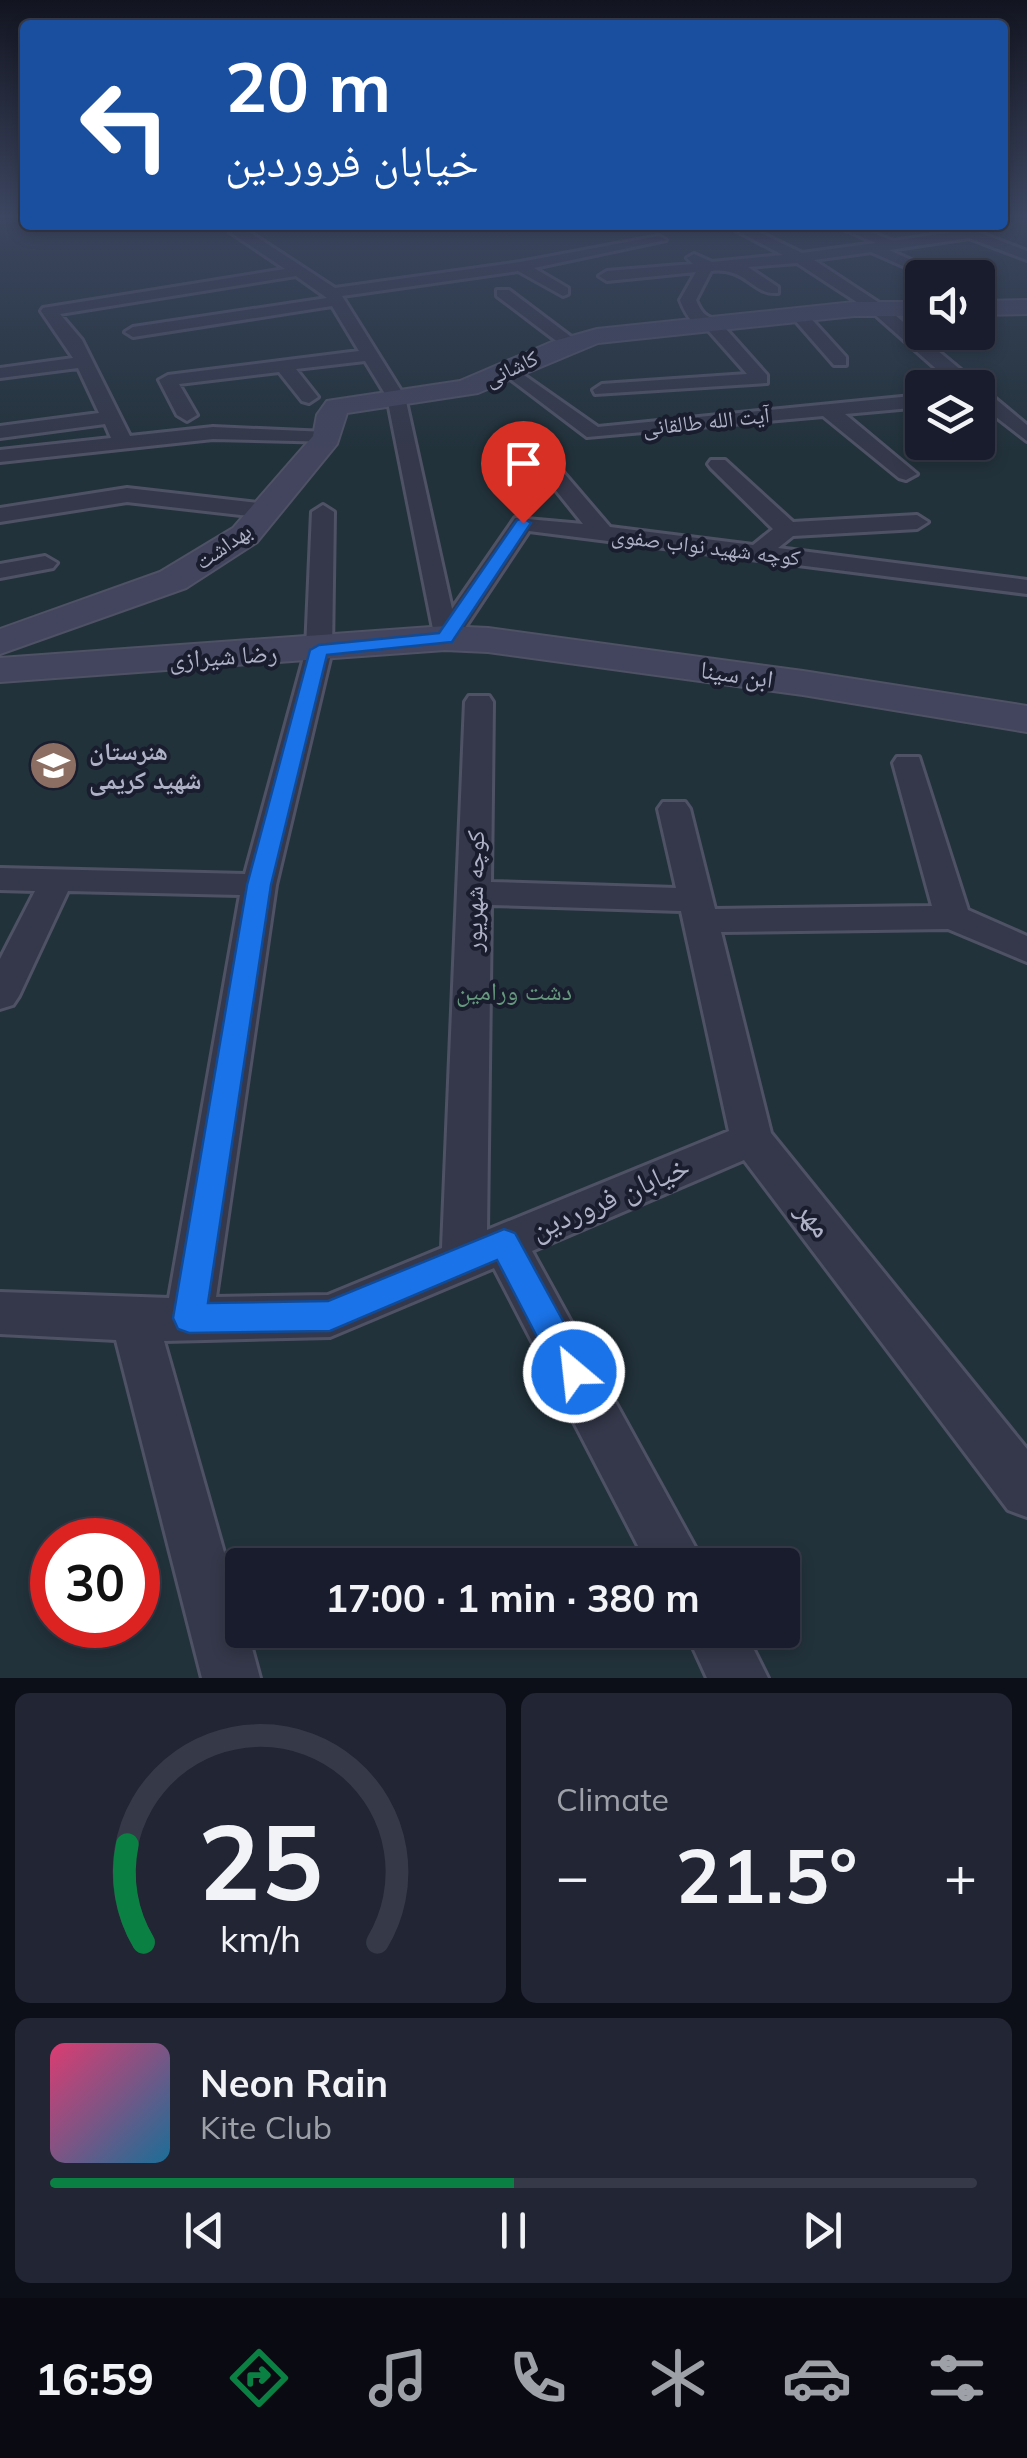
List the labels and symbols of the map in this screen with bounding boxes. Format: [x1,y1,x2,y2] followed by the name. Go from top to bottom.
[480,343,542,393] street label: کاشانی
[641,400,771,442] street label: آیت الله طالقانی
[481,421,566,524] pin
[189,517,257,575] street label: بهداشت
[610,521,802,571] street label: کوچه شهید نواب صفوی
[168,636,278,676] street label: رضا شیرازی
[699,653,775,695] street label: ابن سینا
[89,735,202,796] place label: هنرستان شهید کریمی
[28,739,80,791] school or university icon: هنرستان شهید کریمی
[457,830,490,953] street label: کوچه شهریور
[456,975,572,1007] park label: دشت ورامین
[524,1147,695,1248] street label: خیابان فروردین
[788,1191,841,1245] street label: مهر
[522,1320,626,1424] position arrow
[30,1518,160,1648] speed limit sign: 30

